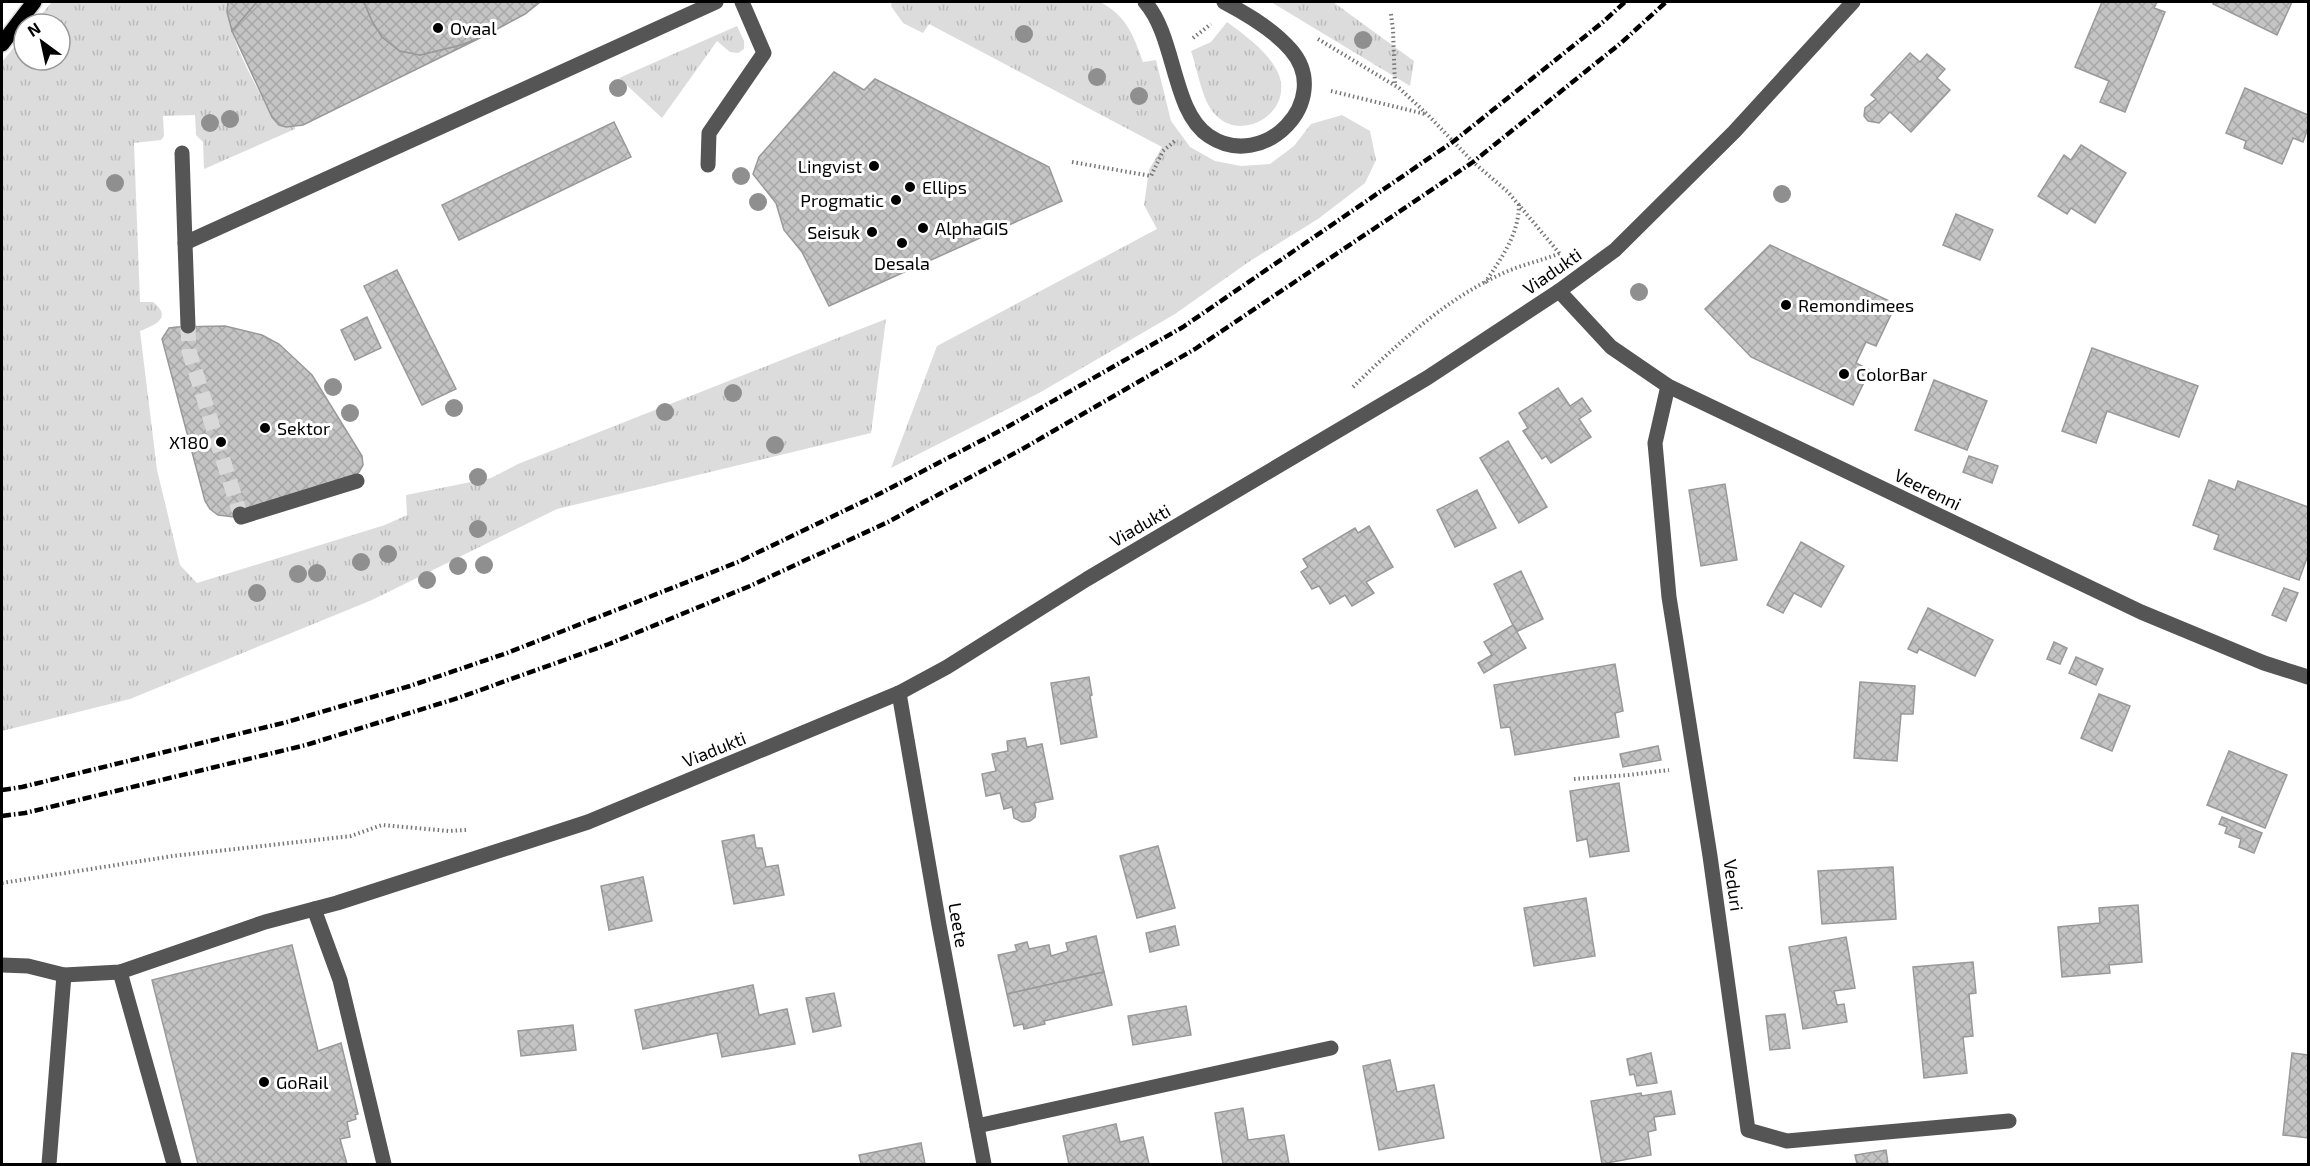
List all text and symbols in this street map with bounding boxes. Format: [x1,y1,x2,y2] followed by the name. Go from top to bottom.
[12,12,72,72] north arrow
[450,17,497,39] place label: Ovaal
[24,18,44,40] text: N
[431,21,445,35] marker: Ovaal
[798,155,862,177] place label: Lingvist
[867,159,881,173] marker: Lingvist
[922,176,967,198] place label: Ellips
[903,180,917,194] marker: Ellips
[800,189,884,211] place label: Progmatic
[889,193,903,207] marker: Progmatic
[935,217,1008,239] place label: AlphaGIS
[807,221,860,243] place label: Seisuk
[916,221,930,235] marker: AlphaGIS
[865,225,879,239] marker: Seisuk
[895,236,909,250] marker: Desala
[1519,243,1585,299] street label: Viadukti
[874,252,930,274] place label: Desala
[1798,294,1914,316] place label: Remondimees
[1779,298,1793,312] marker: Remondimees
[1856,363,1928,385] place label: ColorBar
[1837,367,1851,381] marker: ColorBar
[277,417,330,439] place label: Sektor
[258,421,272,435] marker: Sektor
[169,431,209,453] place label: X180
[214,435,228,449] marker: X180
[1891,463,1965,515] street label: Veerenni
[1106,499,1174,551] street label: Viadukti
[679,726,749,772] street label: Viadukti
[1719,858,1749,912] street label: Veduri
[944,901,974,949] street label: Leete
[276,1071,329,1093] place label: GoRail
[257,1075,271,1089] marker: GoRail

